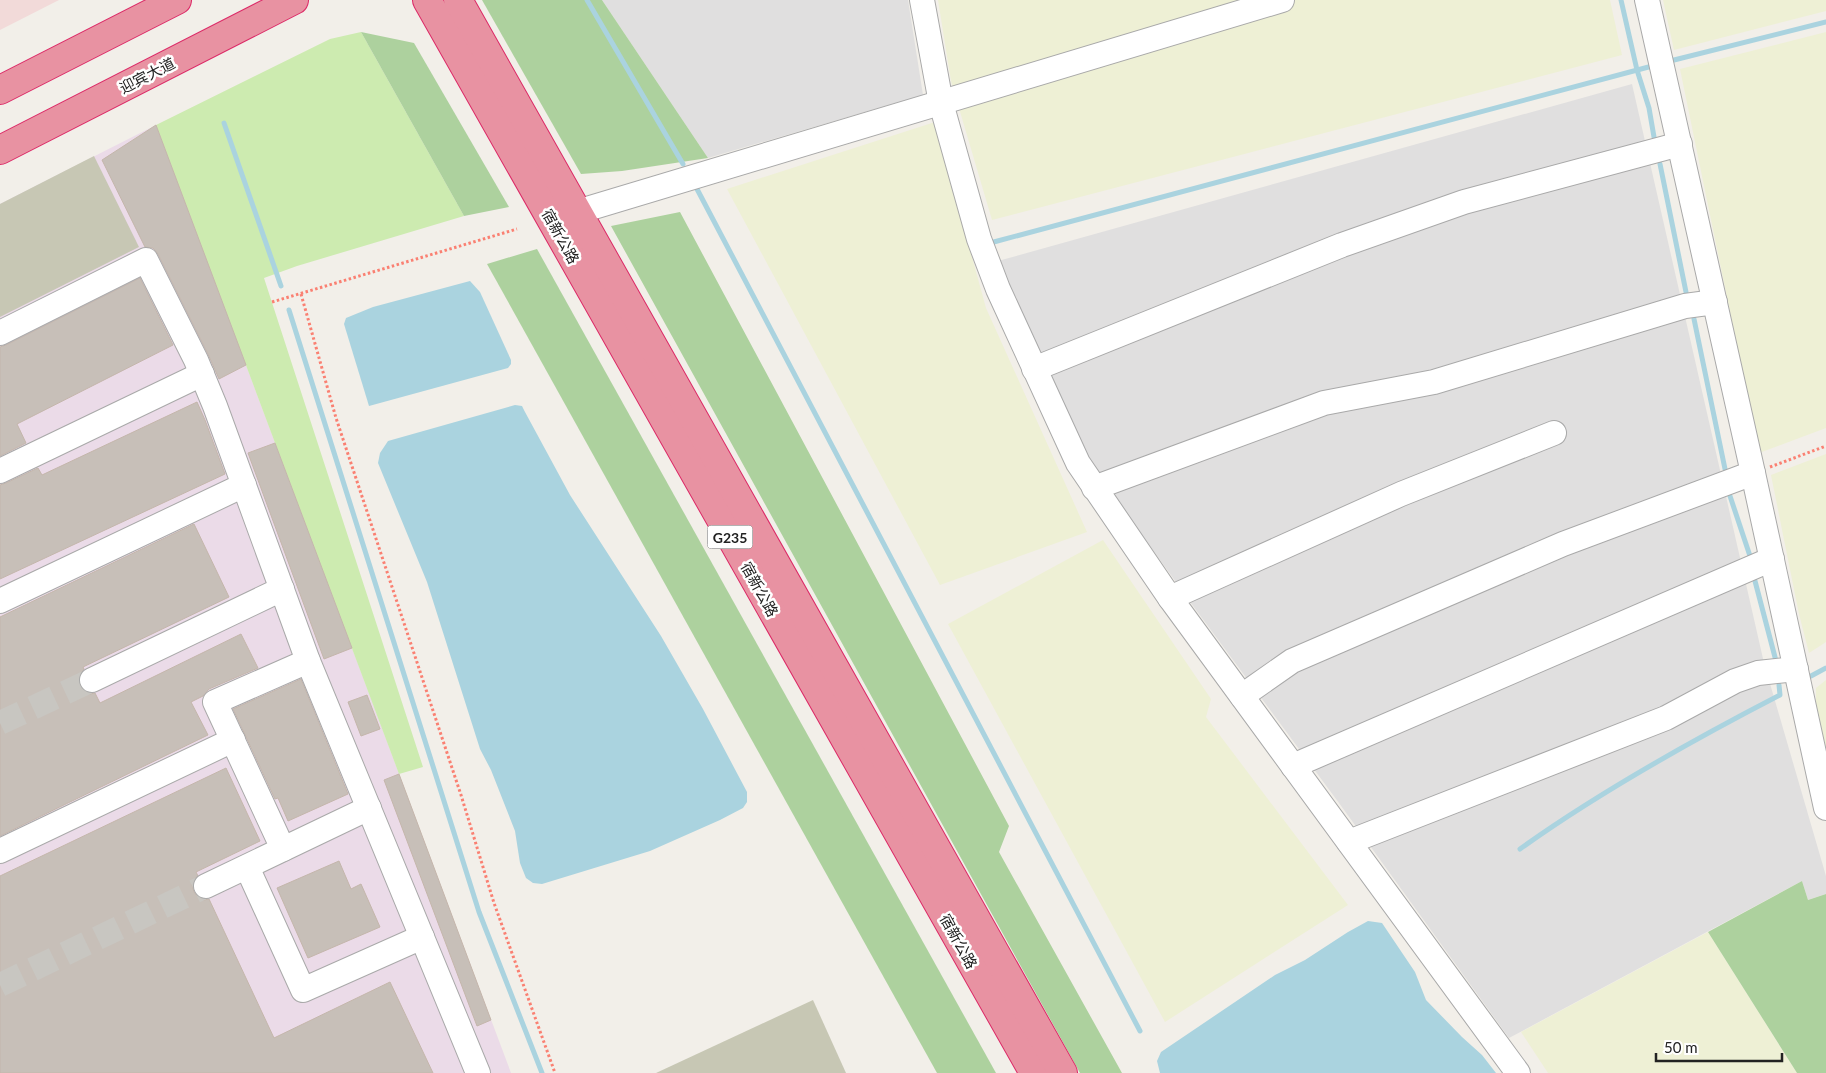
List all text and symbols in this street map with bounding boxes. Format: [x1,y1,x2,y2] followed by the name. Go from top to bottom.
[116,53,178,97] street label: 迎宾大道
[539,205,583,267] street label: 宿新公路
[708,526,752,548] road number: G235
[738,558,782,620] street label: 宿新公路
[937,910,981,972] street label: 宿新公路
[1656,1030,1782,1062] scale bar
[1664,1038,1698,1056] text: 50 m

